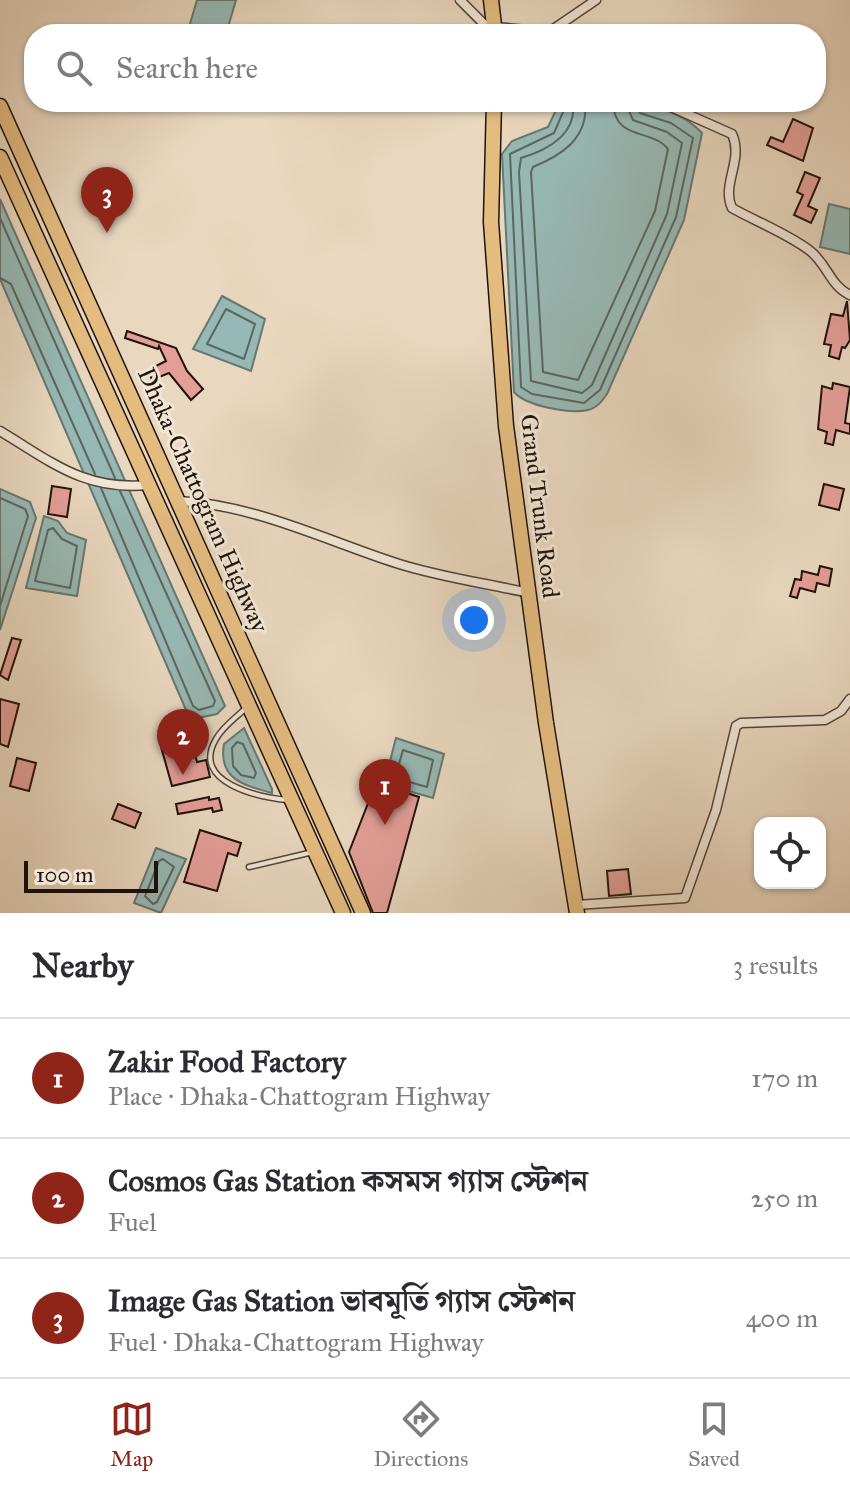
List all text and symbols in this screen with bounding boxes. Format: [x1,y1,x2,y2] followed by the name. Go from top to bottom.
[24,24,826,112] search box
[52,46,96,90] icon: search
[116,50,258,86] text: Search here
[81,167,133,233] pin: 3
[131,363,275,638] street label: Dhaka-Chattogram Highway
[514,412,566,600] street label: Grand Trunk Road
[454,600,494,640] your location
[157,709,209,775] pin: 2
[359,759,411,825] pin: 1
[754,817,826,889] map controls
[754,817,826,889] button: locate
[24,857,158,893] scale bar
[36,861,93,888] text: 100 m
[32,945,134,986] text: Nearby
[733,949,818,981] text: 3 results
[108,1044,346,1080] text: Zakir Food Factory
[53,1062,63,1094] text: 1
[751,1062,818,1094] text: 170 m
[108,1080,490,1112] text: Place · Dhaka-Chattogram Highway
[108,1163,588,1199] text: Cosmos Gas Station কসমস গ্যাস স্টেশন
[52,1182,64,1214] text: 2
[751,1182,818,1214] text: 250 m
[108,1206,156,1238] text: Fuel
[108,1283,575,1319] text: Image Gas Station ভাবমূর্তি গ্যাস স্টেশন
[53,1302,63,1334] text: 3
[746,1302,818,1334] text: 400 m
[108,1326,484,1358] text: Fuel · Dhaka-Chattogram Highway
[110,1397,154,1472] tab: Map
[373,1397,468,1472] tab: Directions
[688,1397,740,1472] tab: Saved

